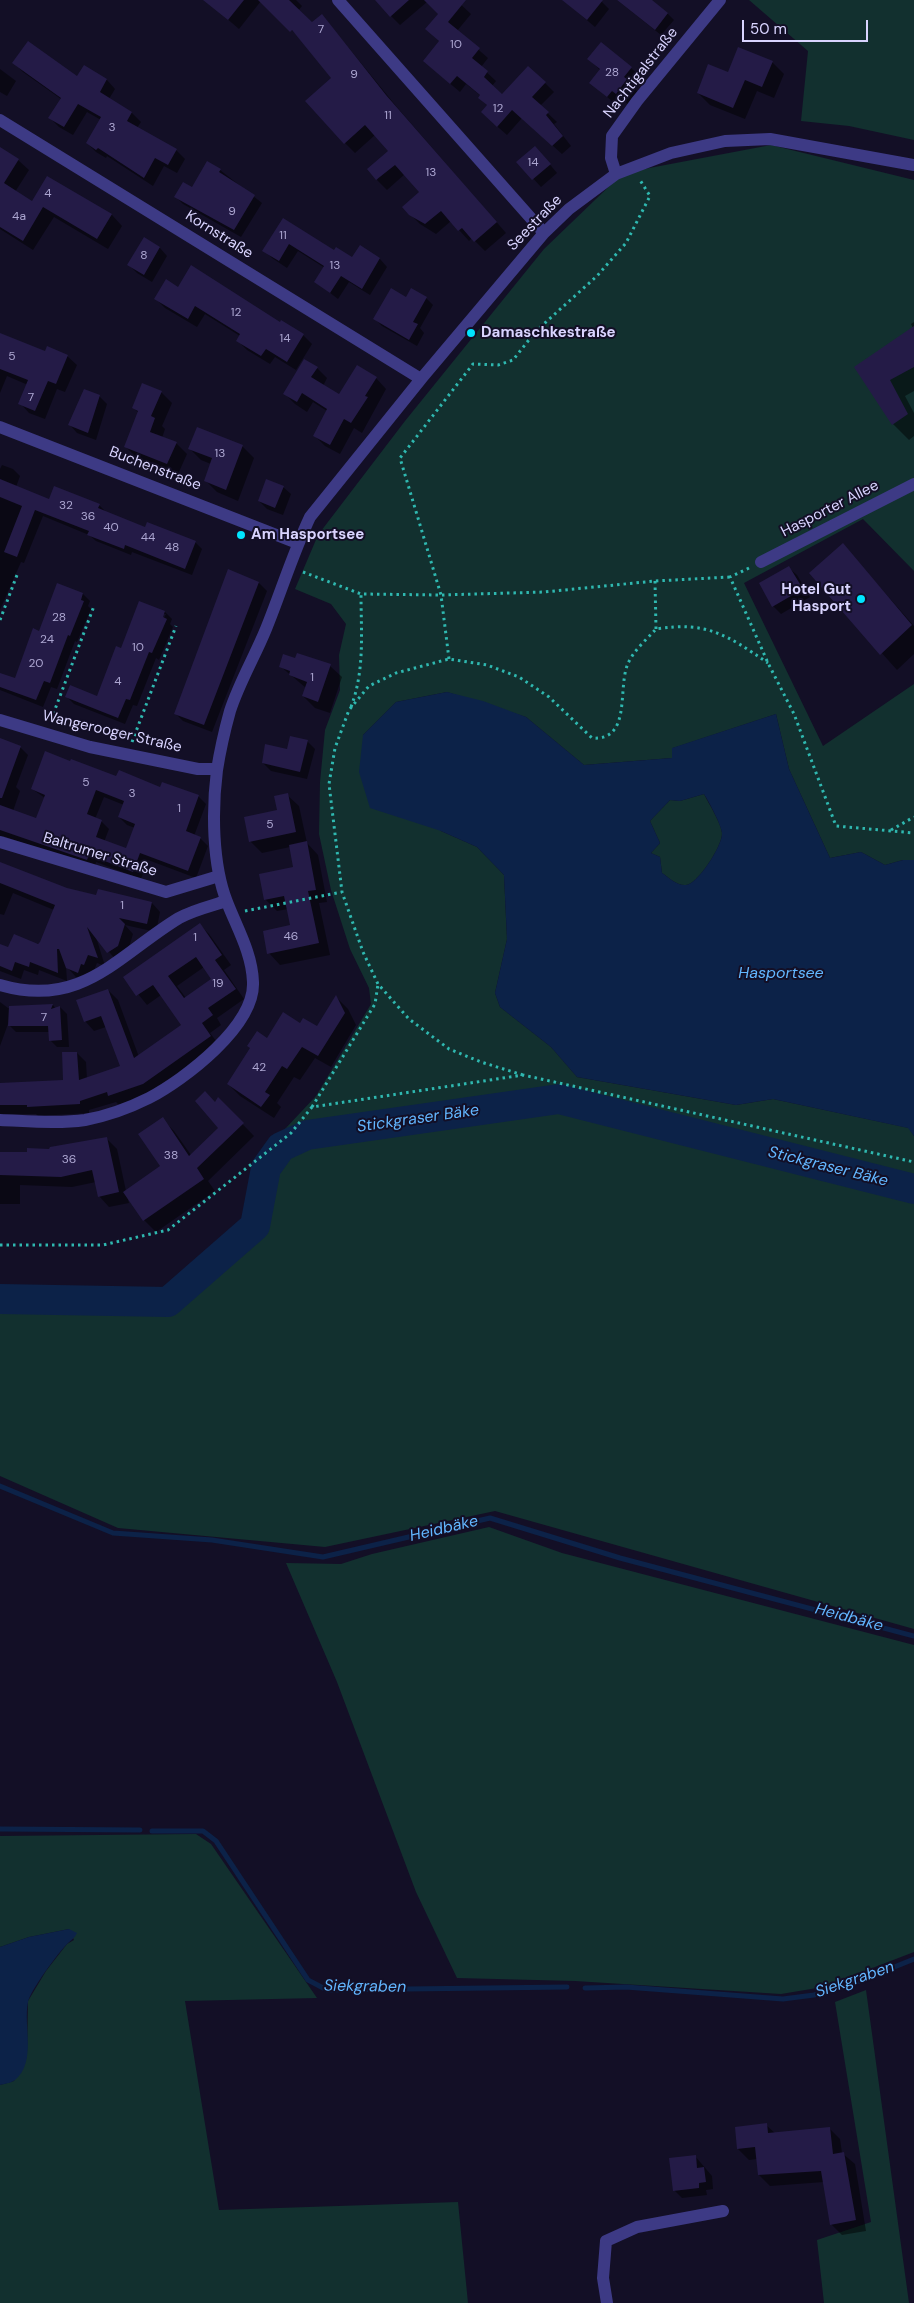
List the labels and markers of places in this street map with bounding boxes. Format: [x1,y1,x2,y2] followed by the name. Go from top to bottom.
[481,324,616,342] place label: Damaschkestraße
[465,327,477,339] marker: Damaschkestraße
[251,526,364,544] place label: Am Hasportsee
[235,529,247,541] marker: Am Hasportsee
[781,581,851,616] place label: Hotel Gut Hasport
[855,593,867,605] marker: Hotel Gut Hasport

